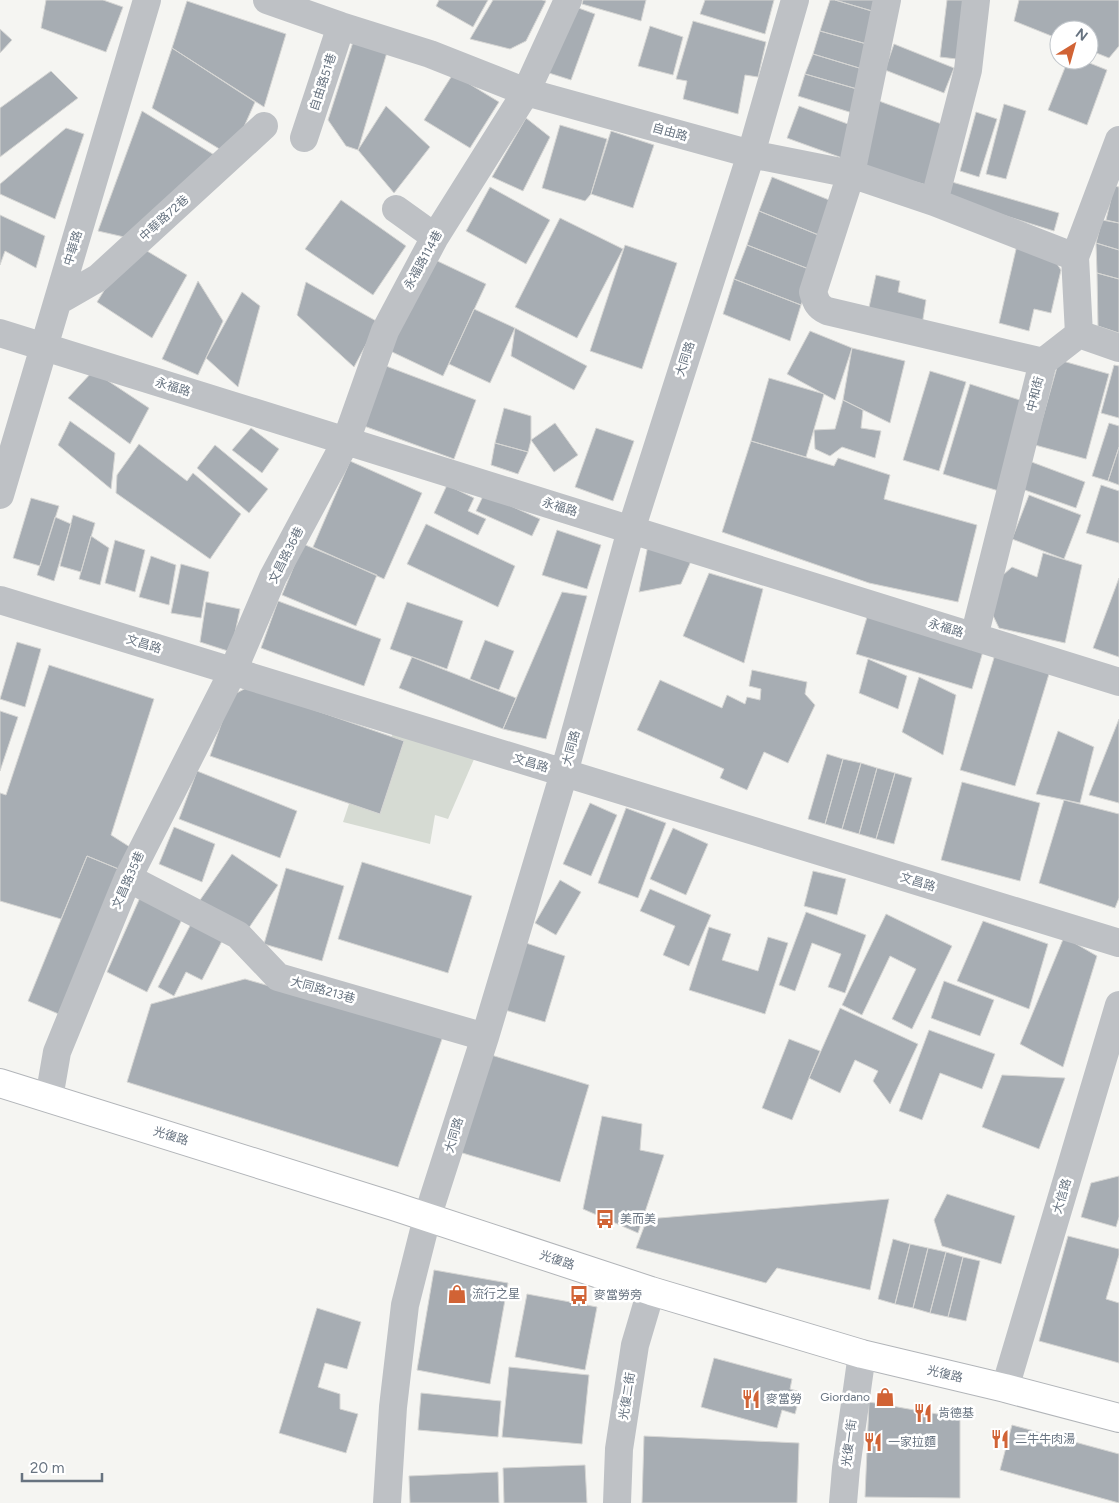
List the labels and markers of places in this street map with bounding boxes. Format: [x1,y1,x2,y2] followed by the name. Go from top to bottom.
[594,1208,616,1230] bus stop icon: 美而美
[620,1212,656,1226] place label: 美而美
[446,1283,468,1305] shop icon: 流行之星
[568,1284,590,1306] bus stop icon: 麥當勞旁
[472,1287,520,1301] place label: 流行之星
[594,1288,642,1302] place label: 麥當勞旁
[874,1386,896,1408] shop icon: Giordano
[740,1388,762,1410] restaurant icon: 麥當勞
[820,1390,870,1404] place label: Giordano
[766,1392,802,1406] place label: 麥當勞
[912,1402,934,1424] restaurant icon: 肯德基
[938,1406,974,1420] place label: 肯德基
[989,1428,1011,1450] restaurant icon: 二牛牛肉湯
[862,1431,884,1453] restaurant icon: 一家拉麵
[1015,1432,1075,1446] place label: 二牛牛肉湯
[888,1435,936,1449] place label: 一家拉麵

